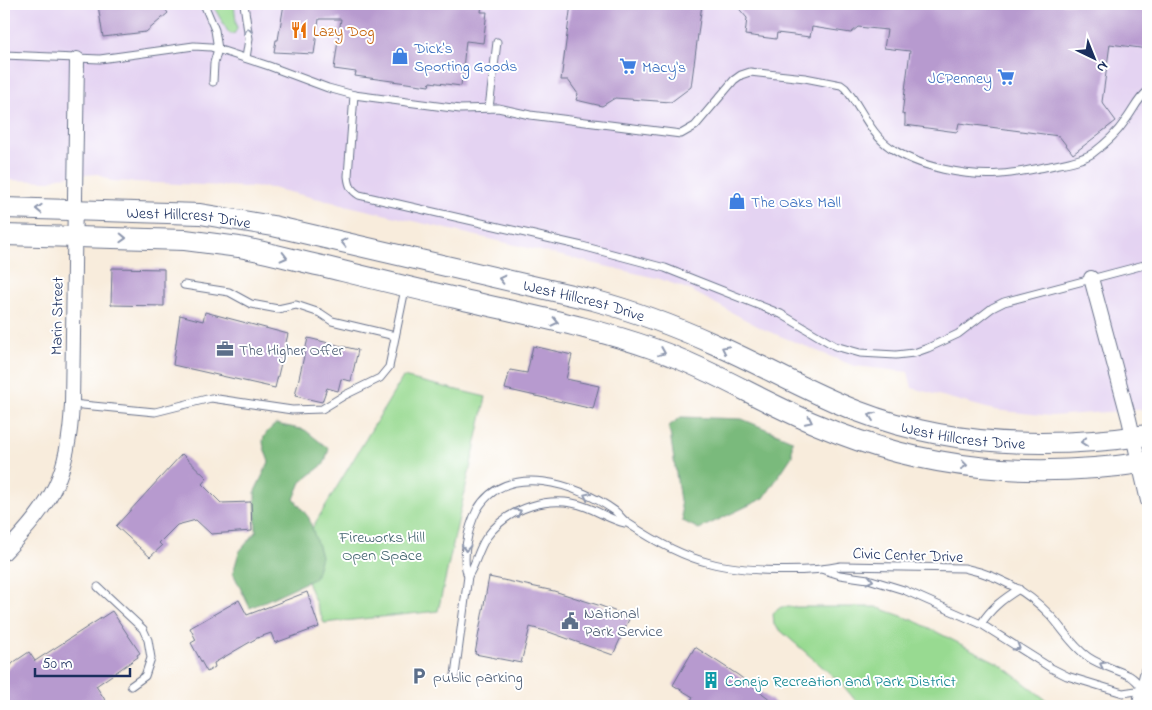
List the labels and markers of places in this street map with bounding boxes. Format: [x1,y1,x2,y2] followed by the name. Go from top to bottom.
[289,20,309,40] restaurant icon: Lazy Dog
[313,20,374,44] place label: Lazy Dog
[413,37,517,79] place label: Dick's Sporting Goods
[390,46,410,66] shop icon: Dick's Sporting Goods
[618,56,638,76] supermarket icon: Macy's
[642,56,686,80] place label: Macy's
[928,67,992,91] place label: JCPenney
[996,67,1016,87] supermarket icon: JCPenney
[727,191,747,211] shop icon: The Oaks Mall
[751,191,841,215] place label: The Oaks Mall
[215,339,235,359] office icon: The Higher Offer
[239,339,344,363] place label: The Higher Offer
[584,602,663,644] place label: National Park Service
[560,611,580,631] public building icon: National Park Service
[409,666,429,686] parking icon: public parking
[433,666,523,690] place label: public parking
[701,670,721,690] building icon: Conejo Recreation and Park District
[725,670,957,694] place label: Conejo Recreation and Park District

